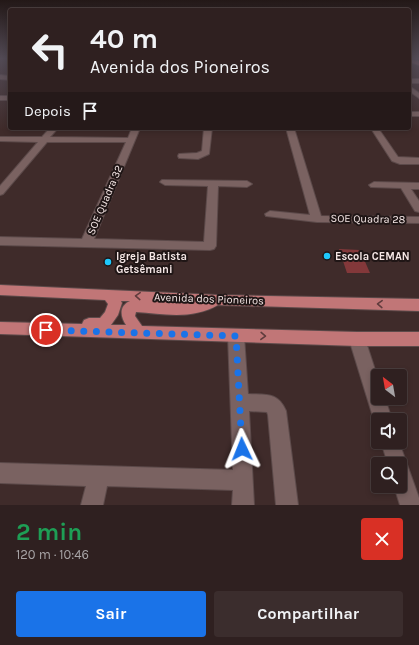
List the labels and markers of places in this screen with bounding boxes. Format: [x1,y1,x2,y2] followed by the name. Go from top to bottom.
[116,250,187,276] place label: Igreja Batista Getsêmani
[335,250,410,263] place label: Escola CEMAN
[322,251,332,261] marker: Escola CEMAN
[103,257,113,267] marker: Igreja Batista Getsêmani
[29,313,63,347] pin

